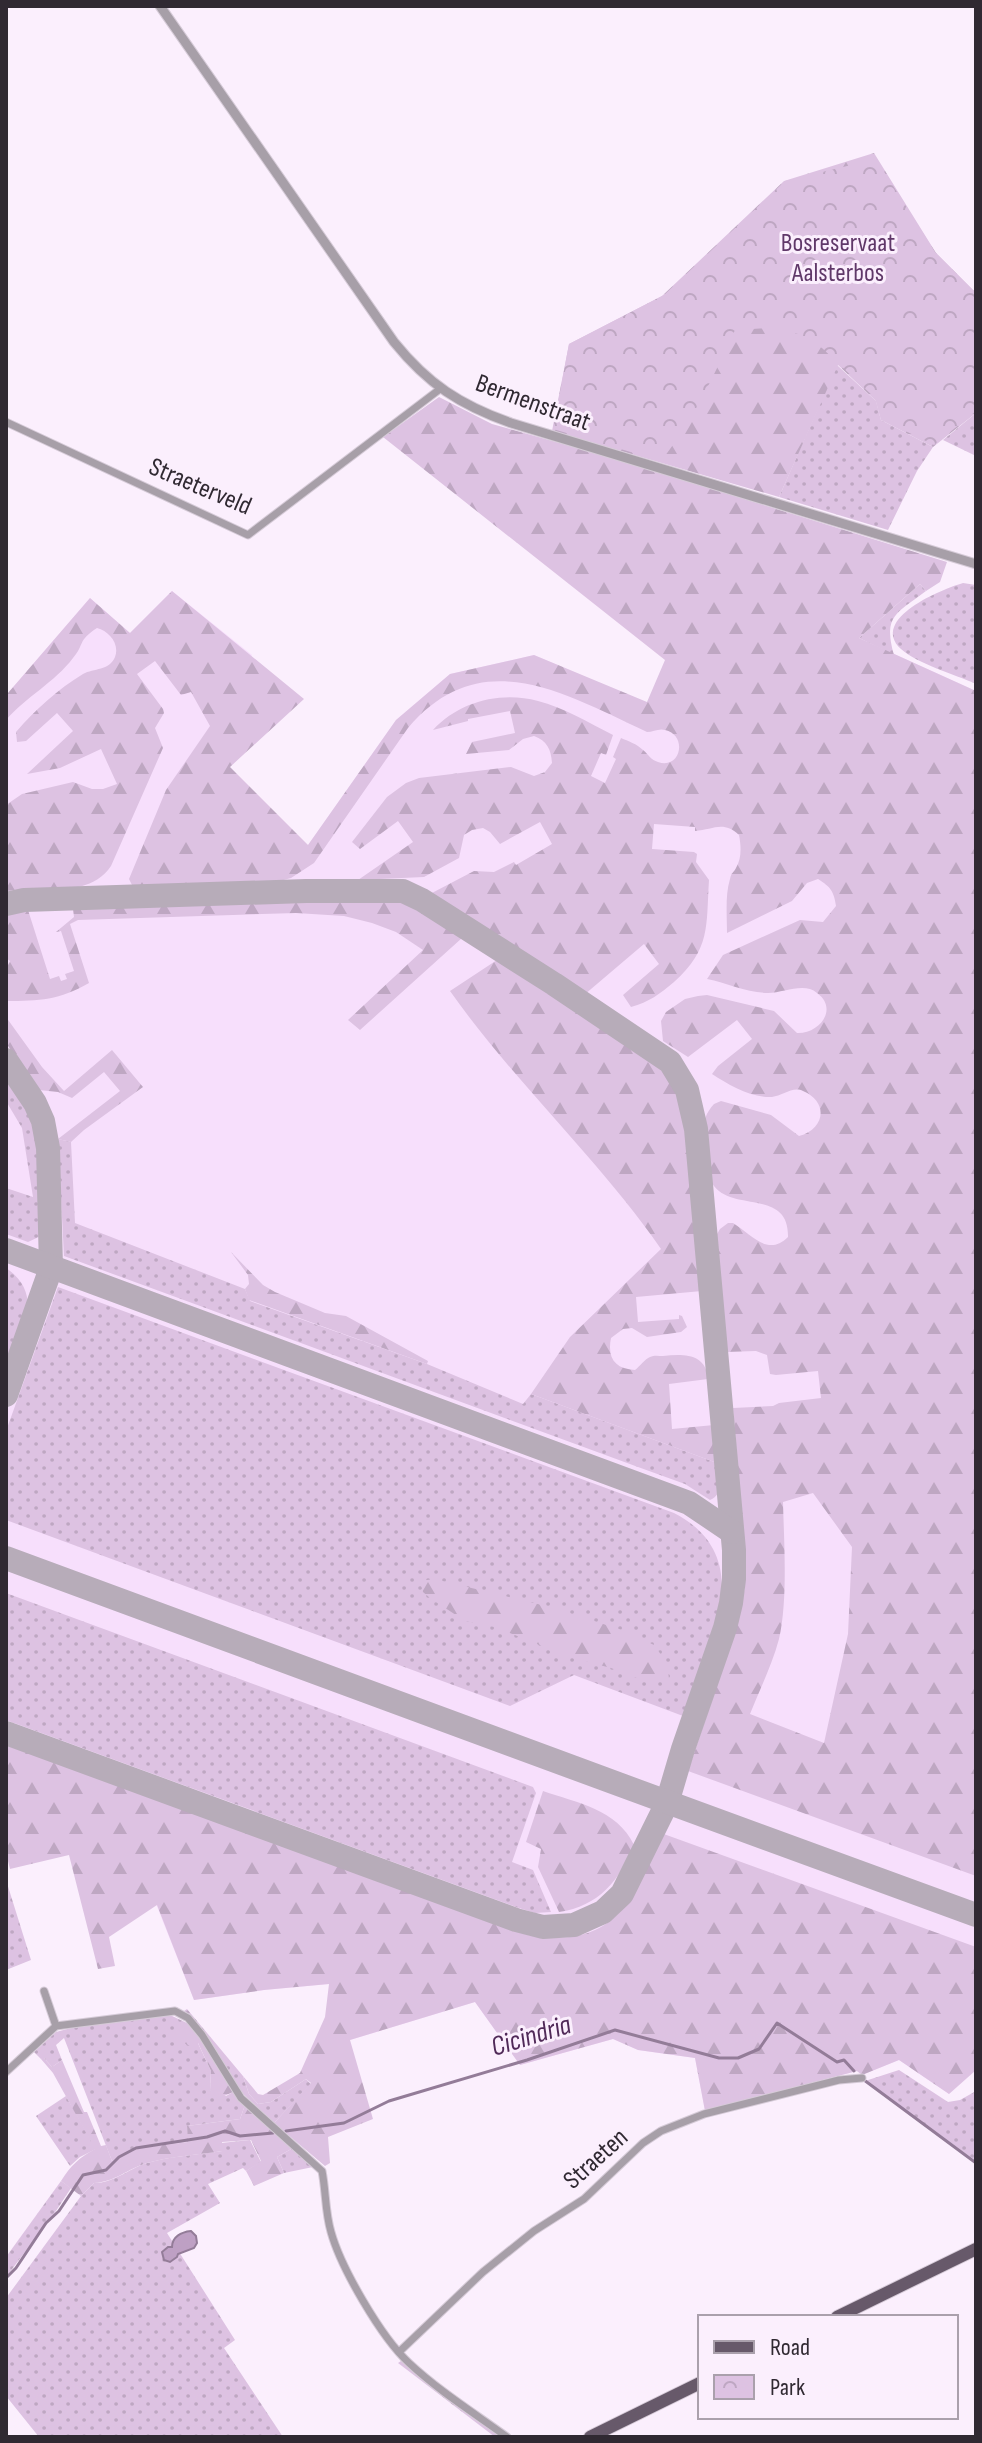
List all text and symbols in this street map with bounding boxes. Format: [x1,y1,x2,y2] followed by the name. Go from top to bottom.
[781,228,895,289] park label: Bosreservaat Aalsterbos
[471,368,595,438] street label: Bermenstraat
[144,452,256,522] street label: Straeterveld
[487,2008,576,2064] water label: Cicindria
[557,2122,635,2196] street label: Straeten
[698,2315,958,2419] legend
[770,2333,810,2362] text: Road
[770,2373,805,2402] text: Park

